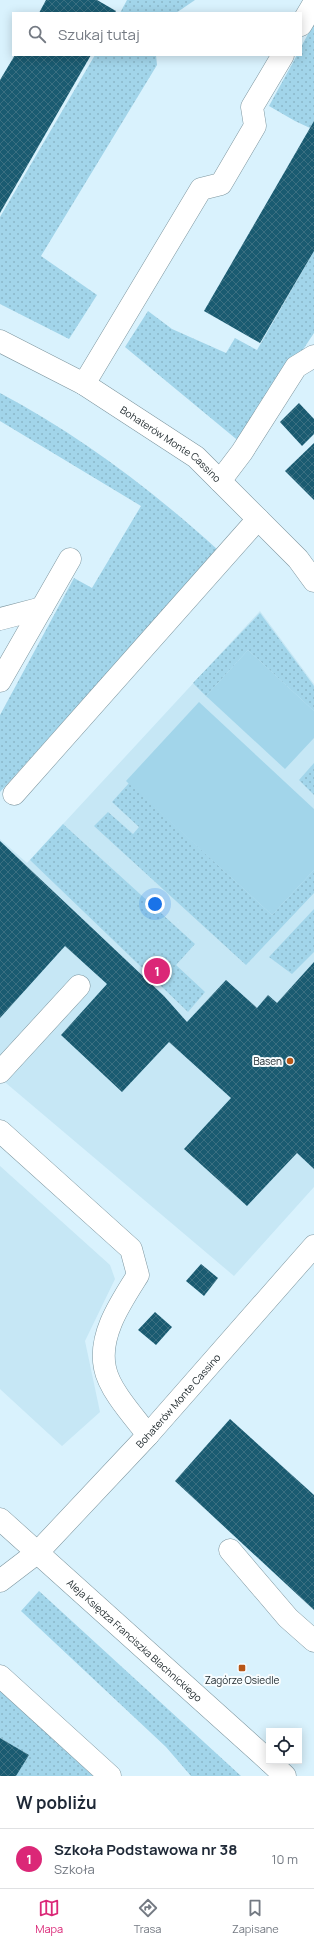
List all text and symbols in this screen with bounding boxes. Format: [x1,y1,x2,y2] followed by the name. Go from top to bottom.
[12,12,302,56] search box
[26,23,48,45] icon: search
[58,24,140,45] text: Szukaj tutaj
[118,403,224,485] street label: Bohaterów Monte Cassino
[145,894,165,914] your location
[144,956,170,986] pin: 1
[253,1054,282,1068] place label: Basen
[285,1056,295,1066] marker: Basen
[132,1350,224,1451] street label: Bohaterów Monte Cassino
[64,1575,205,1705] street label: Aleja Księdza Franciszka Blachnickiego
[237,1663,247,1673] marker: Zagórze Osiedle
[205,1673,279,1687] place label: Zagórze Osiedle
[266,1728,302,1764] map controls
[266,1728,302,1764] button: locate
[16,1791,97,1814] text: W pobliżu
[54,1839,238,1860] text: Szkoła Podstawowa nr 38
[26,1850,32,1868] text: 1
[271,1850,298,1868] text: 10 m
[54,1860,95,1878] text: Szkoła
[35,1897,63,1936] tab: Mapa
[134,1897,161,1936] tab: Trasa
[232,1897,279,1936] tab: Zapisane

